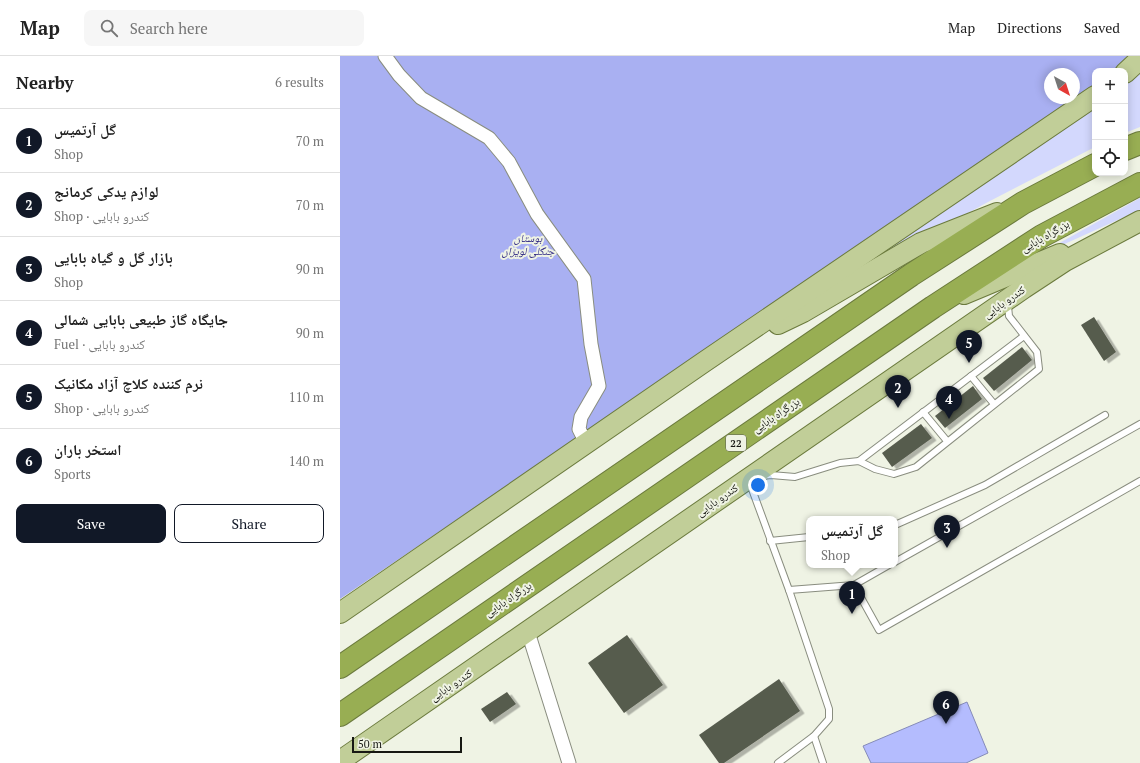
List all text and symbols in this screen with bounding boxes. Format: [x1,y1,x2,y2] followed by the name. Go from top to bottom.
[84,10,364,46] search box
[20,15,60,40] text: Map
[98,17,120,39] icon: search
[130,18,208,38] text: Search here
[948,18,975,37] text: Map
[997,18,1062,37] text: Directions
[1084,18,1120,37] text: Saved
[1044,68,1080,104] north arrow
[1092,68,1128,176] map controls
[1092,68,1128,104] button: +
[16,71,74,94] text: Nearby
[275,73,324,91] text: 6 results
[1092,104,1128,140] button: −
[54,119,116,139] text: گل آرتمیس
[25,132,33,150] text: 1
[296,132,324,150] text: 70 m
[1092,140,1128,176] button: locate
[54,145,83,163] text: Shop
[54,181,159,201] text: لوازم یدکی کرمانج
[25,196,33,214] text: 2
[296,196,324,214] text: 70 m
[54,207,149,225] text: Shop · کندرو بابایی
[1018,217,1072,255] street label: بزرگراه بابایی
[502,231,555,258] park label: بوستان جنگلی لویزان
[54,247,173,267] text: بازار گل و گیاه بابایی
[25,260,33,278] text: 3
[296,260,324,278] text: 90 m
[54,273,83,291] text: Shop
[980,282,1028,322] street label: کندرو بابایی
[54,309,228,329] text: جایگاه گاز طبیعی بابایی شمالی
[25,324,33,342] text: 4
[296,324,324,342] text: 90 m
[956,330,982,363] pin: 5
[54,335,145,353] text: Fuel · کندرو بابایی
[54,373,203,393] text: نرم کننده کلاچ آزاد مکانیک
[885,375,911,408] pin: 2
[936,386,962,419] pin: 4
[25,388,33,406] text: 5
[289,388,324,406] text: 110 m
[750,394,802,436] street label: بزرگراه بابایی
[54,399,149,417] text: Shop · کندرو بابایی
[726,435,746,451] road number: 22
[54,439,121,459] text: استخر باران
[25,452,33,470] text: 6
[289,452,324,470] text: 140 m
[54,465,91,483] text: Sports
[748,475,768,495] your location
[693,480,741,520] street label: کندرو بابایی
[16,504,166,543] button: Save
[174,504,324,543] button: Share
[934,515,960,548] pin: 3
[806,516,898,568] popup
[821,520,883,540] text: گل آرتمیس
[821,546,850,564] text: Shop
[482,578,534,620] street label: بزرگراه بابایی
[839,581,865,614] pin: 1
[427,666,475,704] street label: کندرو بابایی
[933,691,959,724] pin: 6
[352,735,462,754] scale bar
[358,737,382,751] text: 50 m

